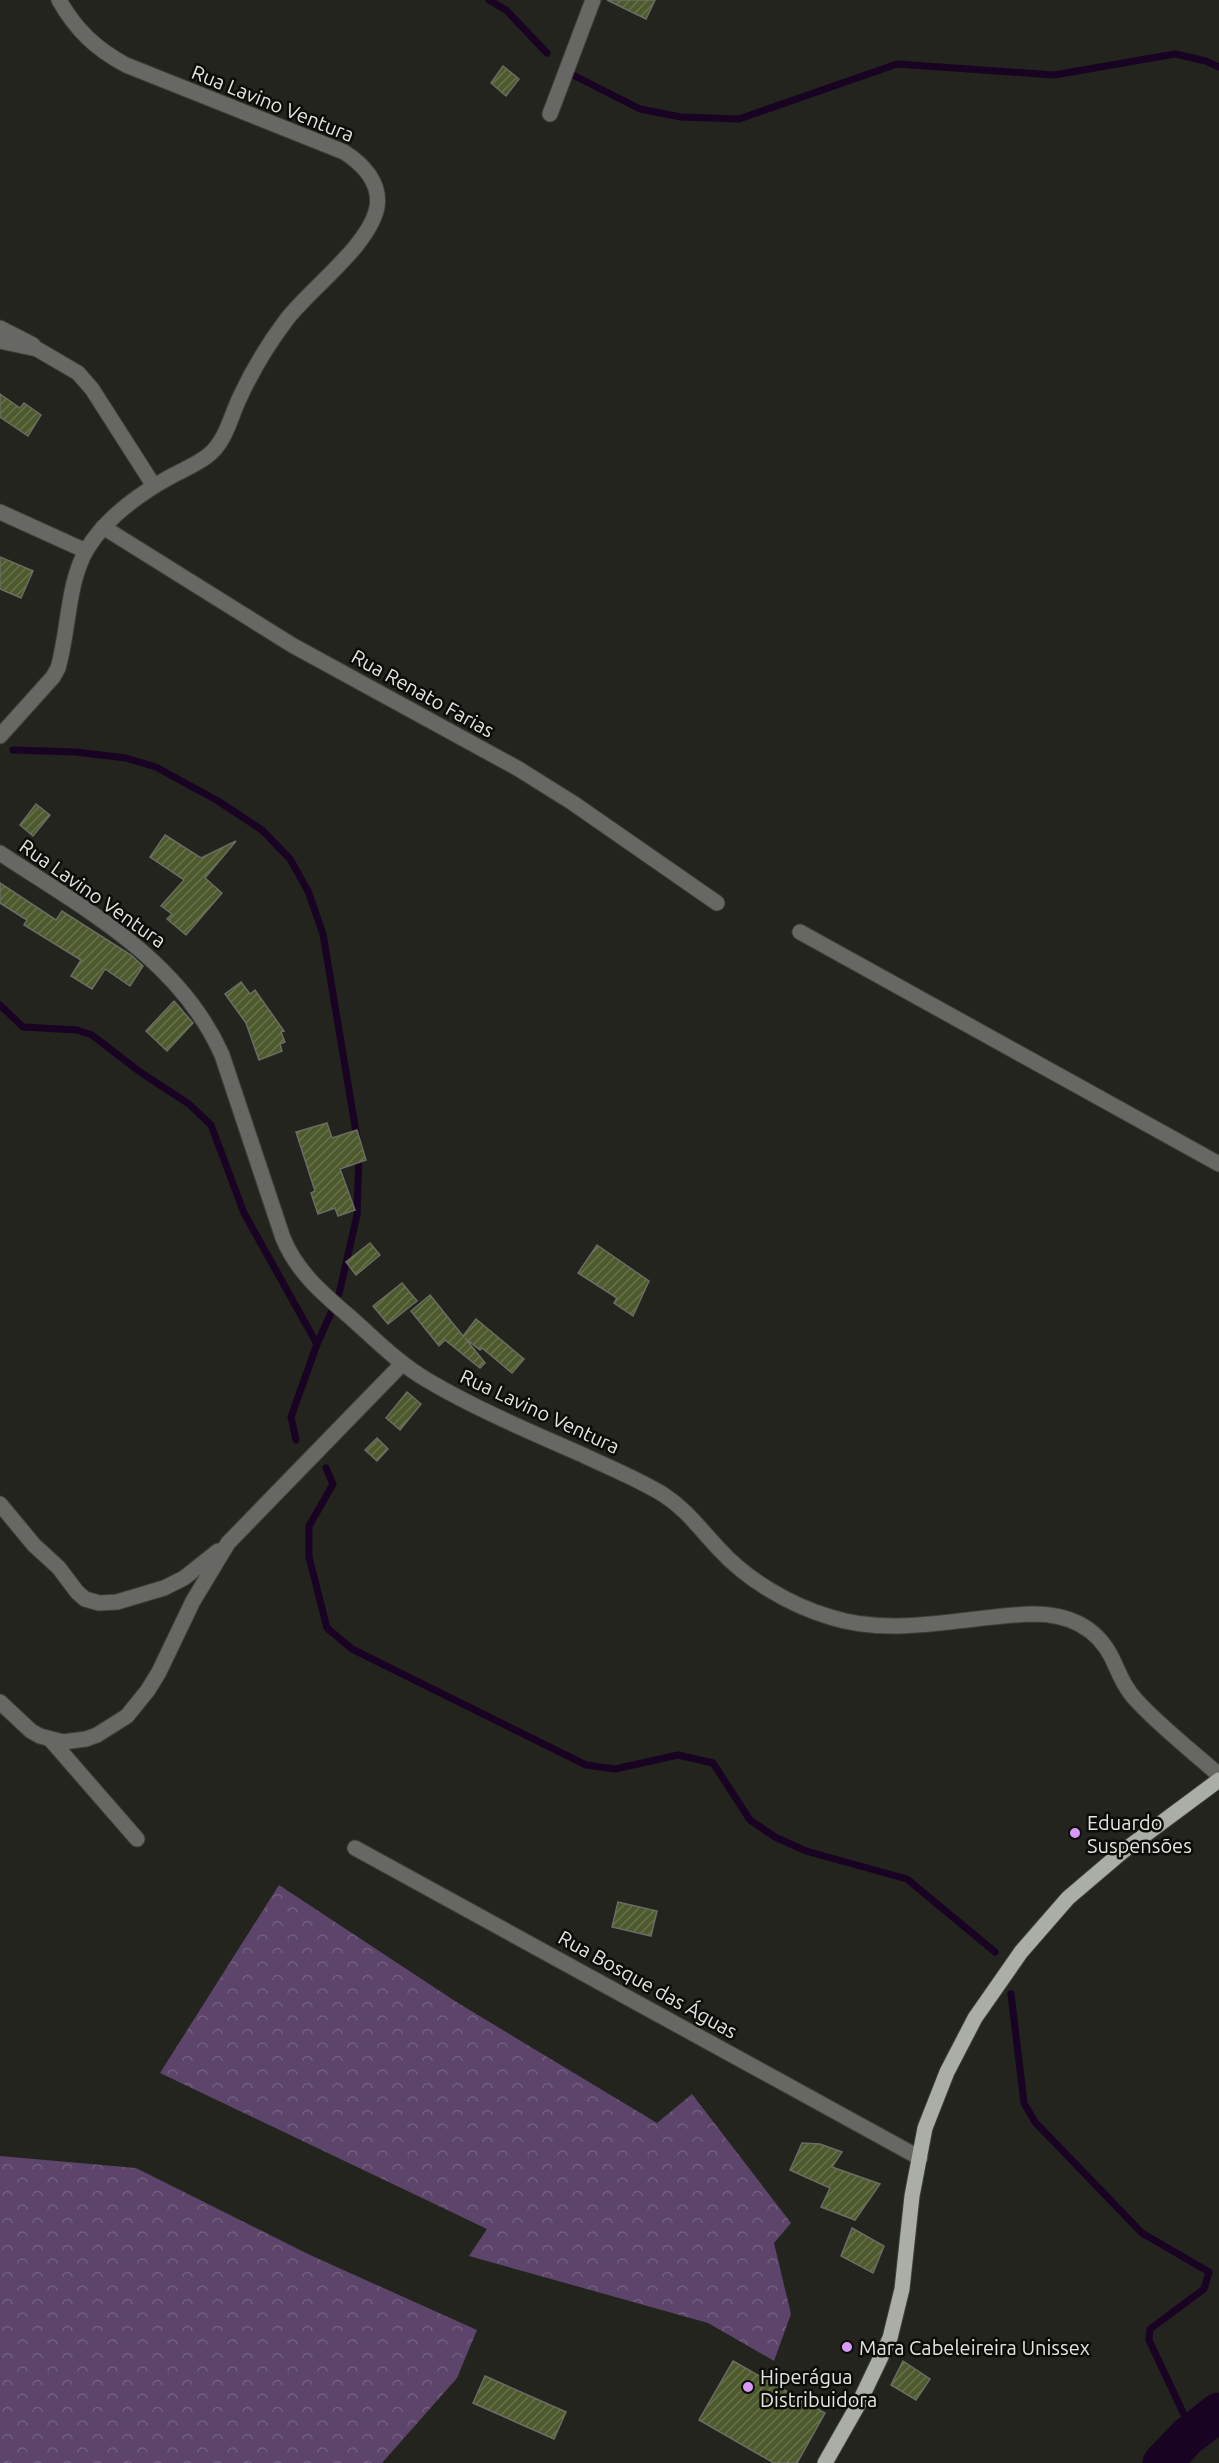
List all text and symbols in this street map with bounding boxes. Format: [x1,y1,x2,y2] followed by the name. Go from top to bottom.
[188,60,358,146] street label: Rua Lavino Ventura
[348,644,498,742] street label: Rua Renato Farias
[16,834,170,952] street label: Rua Lavino Ventura
[457,1364,623,1458] street label: Rua Lavino Ventura
[1087,1811,1192,1857] place label: Eduardo Suspensões
[1068,1826,1082,1840] marker: Eduardo Suspensões
[555,1925,741,2043] street label: Rua Bosque das Águas
[859,2336,1090,2359] place label: Mara Cabeleireira Unissex
[840,2340,854,2354] marker: Mara Cabeleireira Unissex
[760,2365,877,2411] place label: Hiperágua Distribuidora
[741,2380,755,2394] marker: Hiperágua Distribuidora

